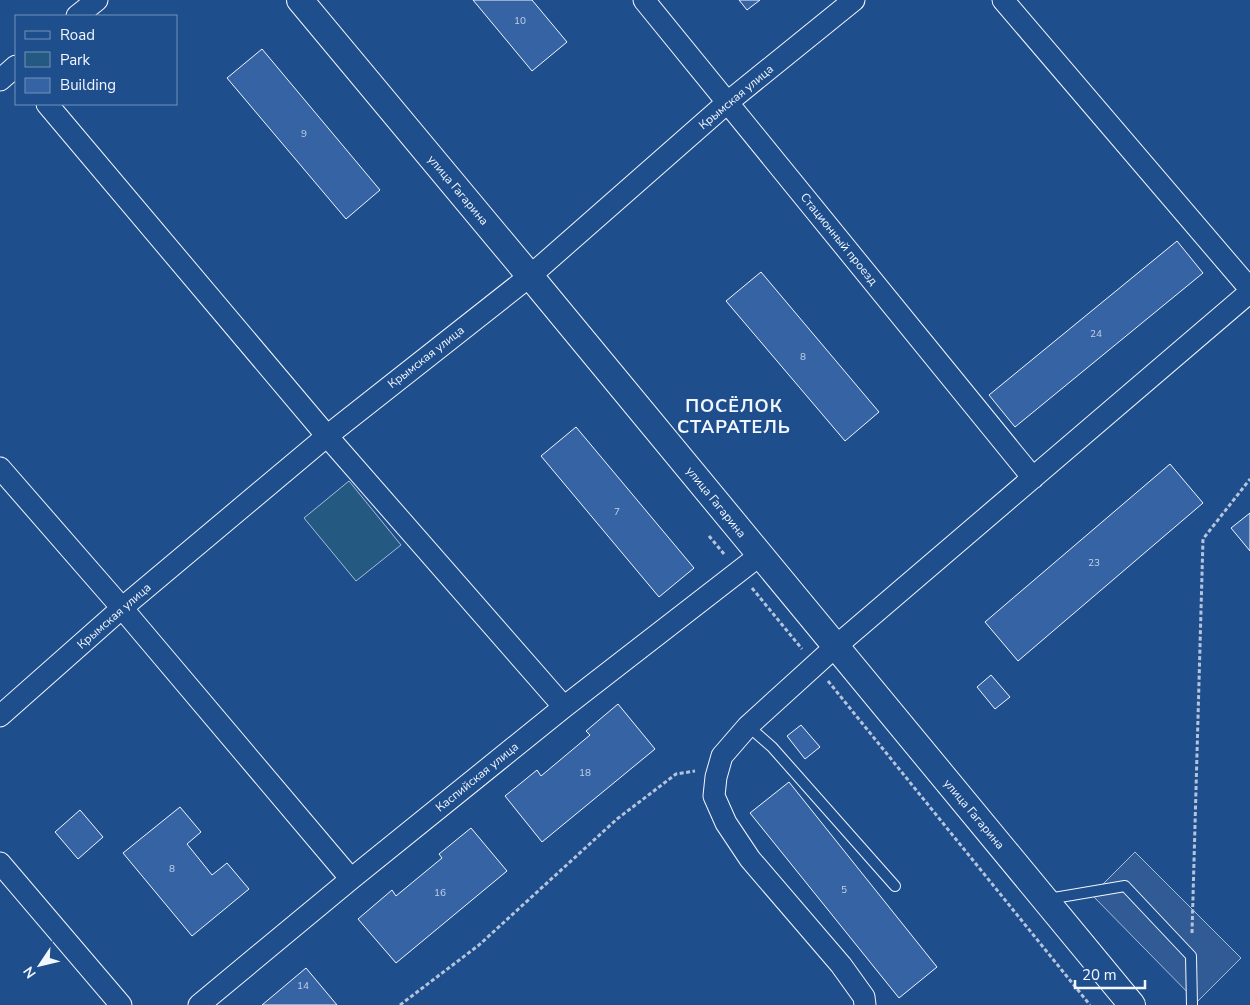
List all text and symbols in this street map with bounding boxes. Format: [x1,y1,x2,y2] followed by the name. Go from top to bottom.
[514,14,526,28] house number: 10
[15,15,178,105] legend
[60,25,95,45] text: Road
[60,50,90,70] text: Park
[695,61,777,133] street label: Крымская улица
[60,75,116,95] text: Building
[301,127,307,141] house number: 9
[424,151,492,229] street label: улица Гагарина
[797,190,881,288] street label: Стационный проезд
[384,322,468,392] street label: Крымская улица
[1090,327,1102,341] house number: 24
[800,350,806,364] house number: 8
[677,394,791,439] district label: ПОСЁЛОК СТАРАТЕЛЬ
[682,463,750,541] street label: улица Гагарина
[614,505,620,519] house number: 7
[1088,556,1100,570] house number: 23
[74,579,154,653] street label: Крымская улица
[432,739,522,815] street label: Каспийская улица
[579,766,591,780] house number: 18
[940,775,1008,853] street label: улица Гагарина
[169,862,175,876] house number: 8
[841,883,847,897] house number: 5
[434,886,446,900] house number: 16
[15,940,65,990] north arrow
[1075,958,1145,990] scale bar
[19,962,41,982] text: N
[1082,965,1117,985] text: 20 m
[297,979,309,993] house number: 14

